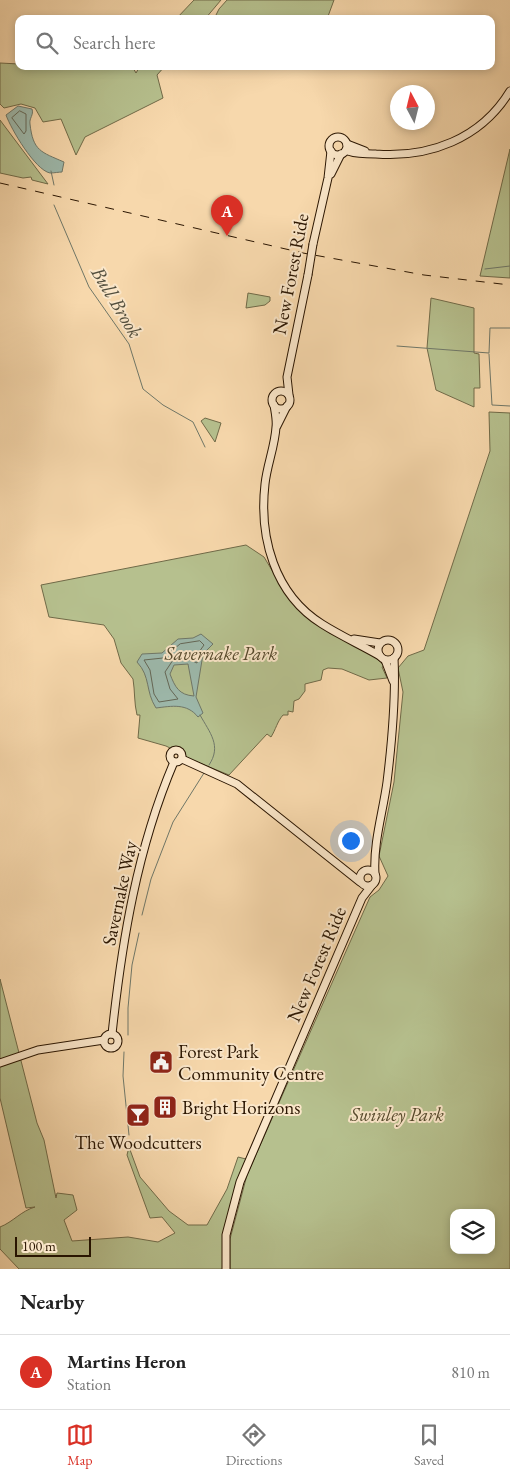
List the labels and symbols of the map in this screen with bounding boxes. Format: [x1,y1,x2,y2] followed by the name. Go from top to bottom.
[390,85,435,130] north arrow
[211,195,243,236] pin: A
[267,211,314,337] street label: New Forest Ride
[85,261,149,343] water label: Bull Brook
[164,641,277,666] park label: Savernake Park
[338,828,364,854] your location
[96,838,143,948] street label: Savernake Way
[281,903,352,1026] street label: New Forest Ride
[178,1039,324,1086] place label: Forest Park Community Centre
[148,1049,174,1075] public building icon: Forest Park Community Centre
[152,1094,178,1120] building icon: Bright Horizons
[182,1095,301,1120] place label: Bright Horizons
[125,1102,151,1128] bar icon: The Woodcutters
[349,1102,444,1127] park label: Swinley Park
[74,1130,202,1155] place label: The Woodcutters
[15,1234,91,1257] scale bar

